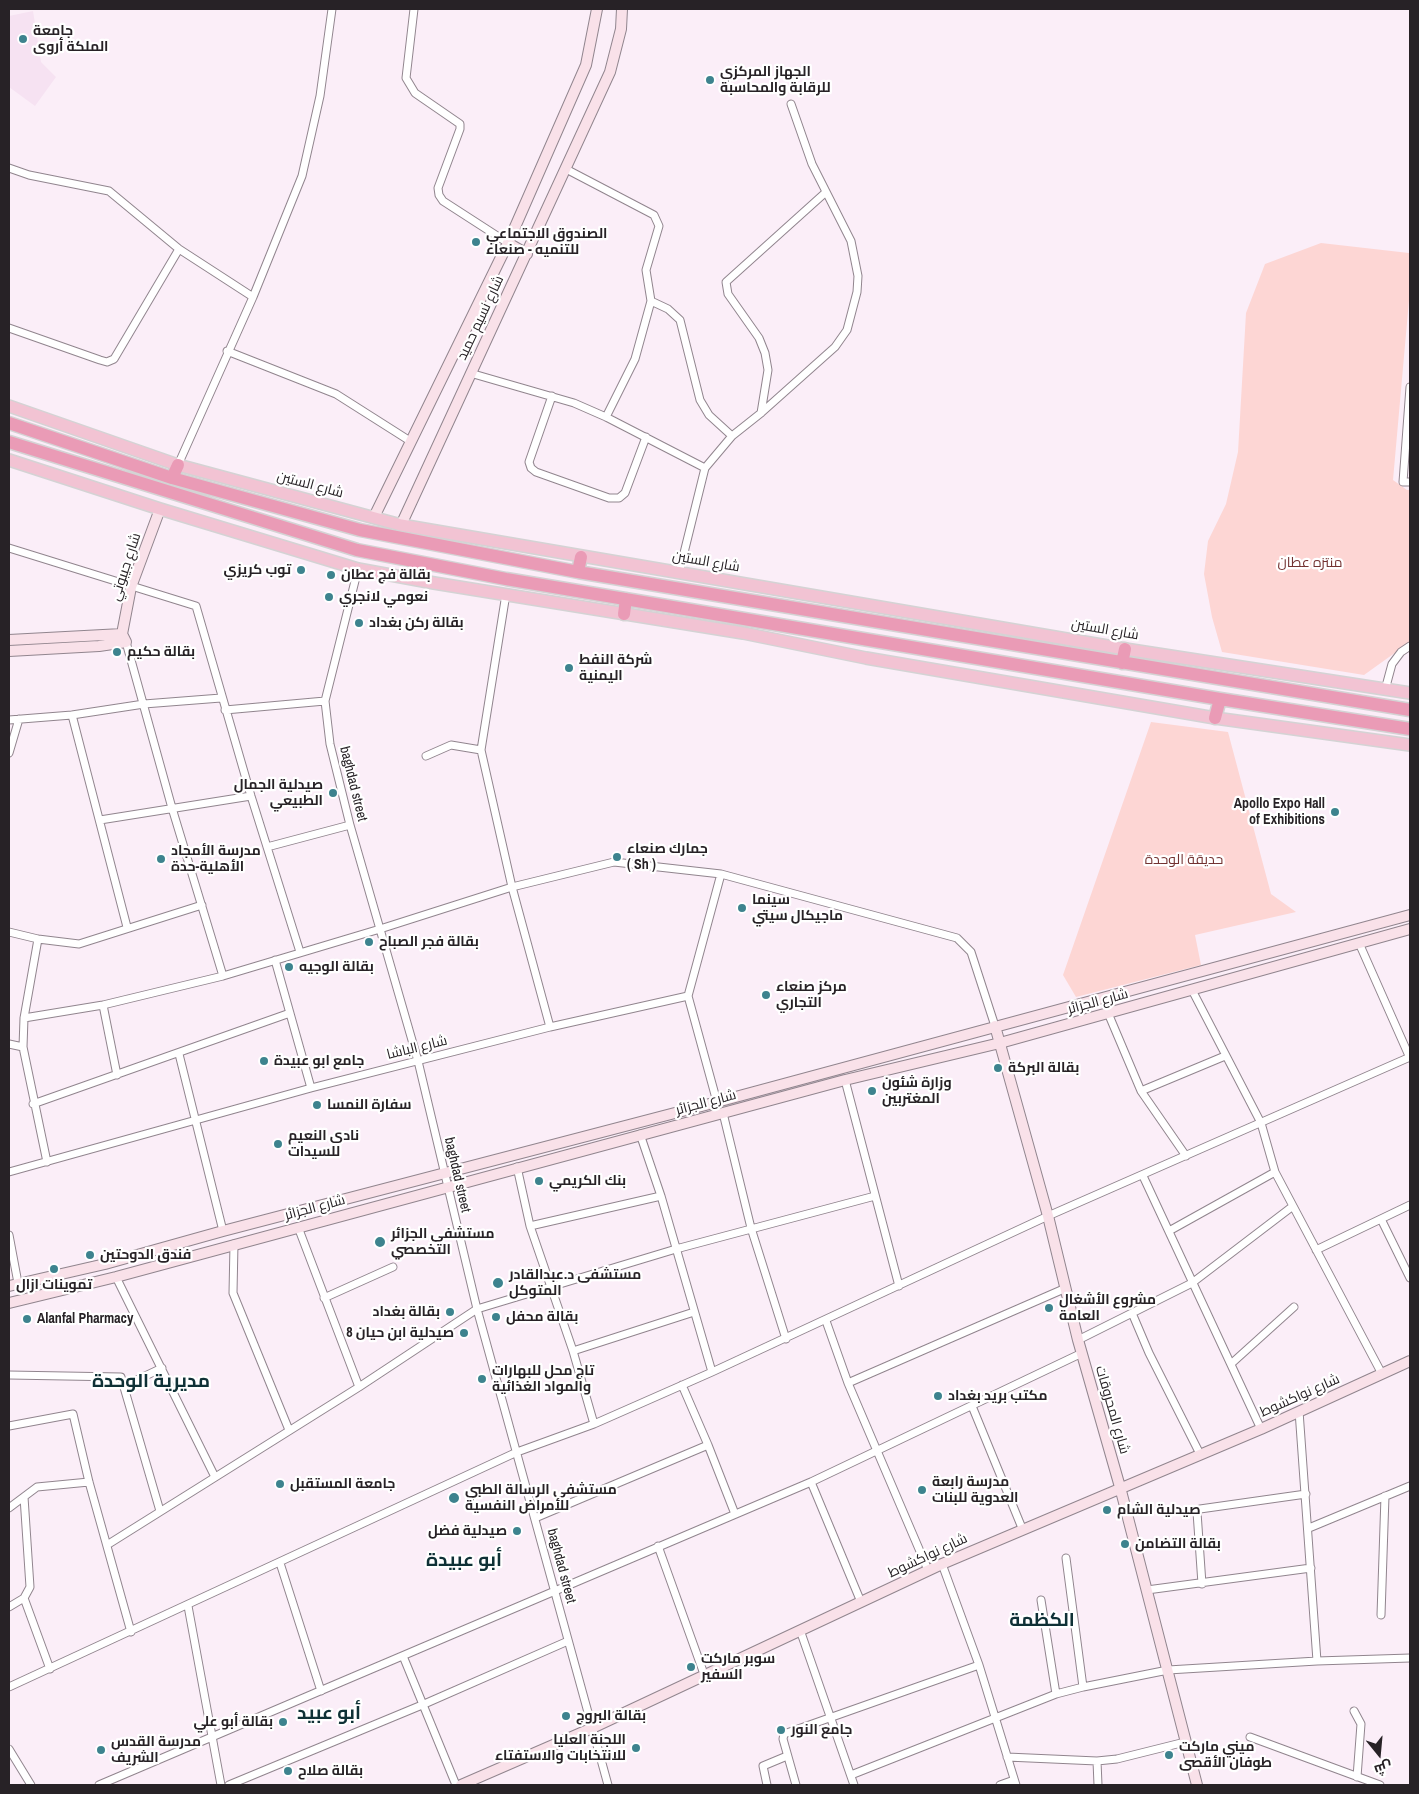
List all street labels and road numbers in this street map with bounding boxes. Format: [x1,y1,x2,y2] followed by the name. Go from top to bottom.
[454,273,508,363] street label: شارع نسيم حميد
[275,468,345,502] street label: شارع الستين
[107,531,145,603] street label: شارع جيبوتي
[671,548,741,576] street label: شارع الستين
[1070,616,1140,644] street label: شارع الستين
[336,745,370,823] street label: baghdad street
[1066,986,1130,1018] street label: شارع الجزائر
[385,1032,449,1064] street label: شارع الباشا
[674,1087,738,1119] street label: شارع الجزائر
[440,1136,474,1214] street label: baghdad street
[283,1192,347,1224] street label: شارع الجزائر
[1091,1364,1133,1456] street label: شارع المحروقات
[1258,1371,1342,1421] street label: شارع نواكشوط
[543,1527,579,1605] street label: baghdad street
[886,1530,970,1582] street label: شارع نواكشوط

